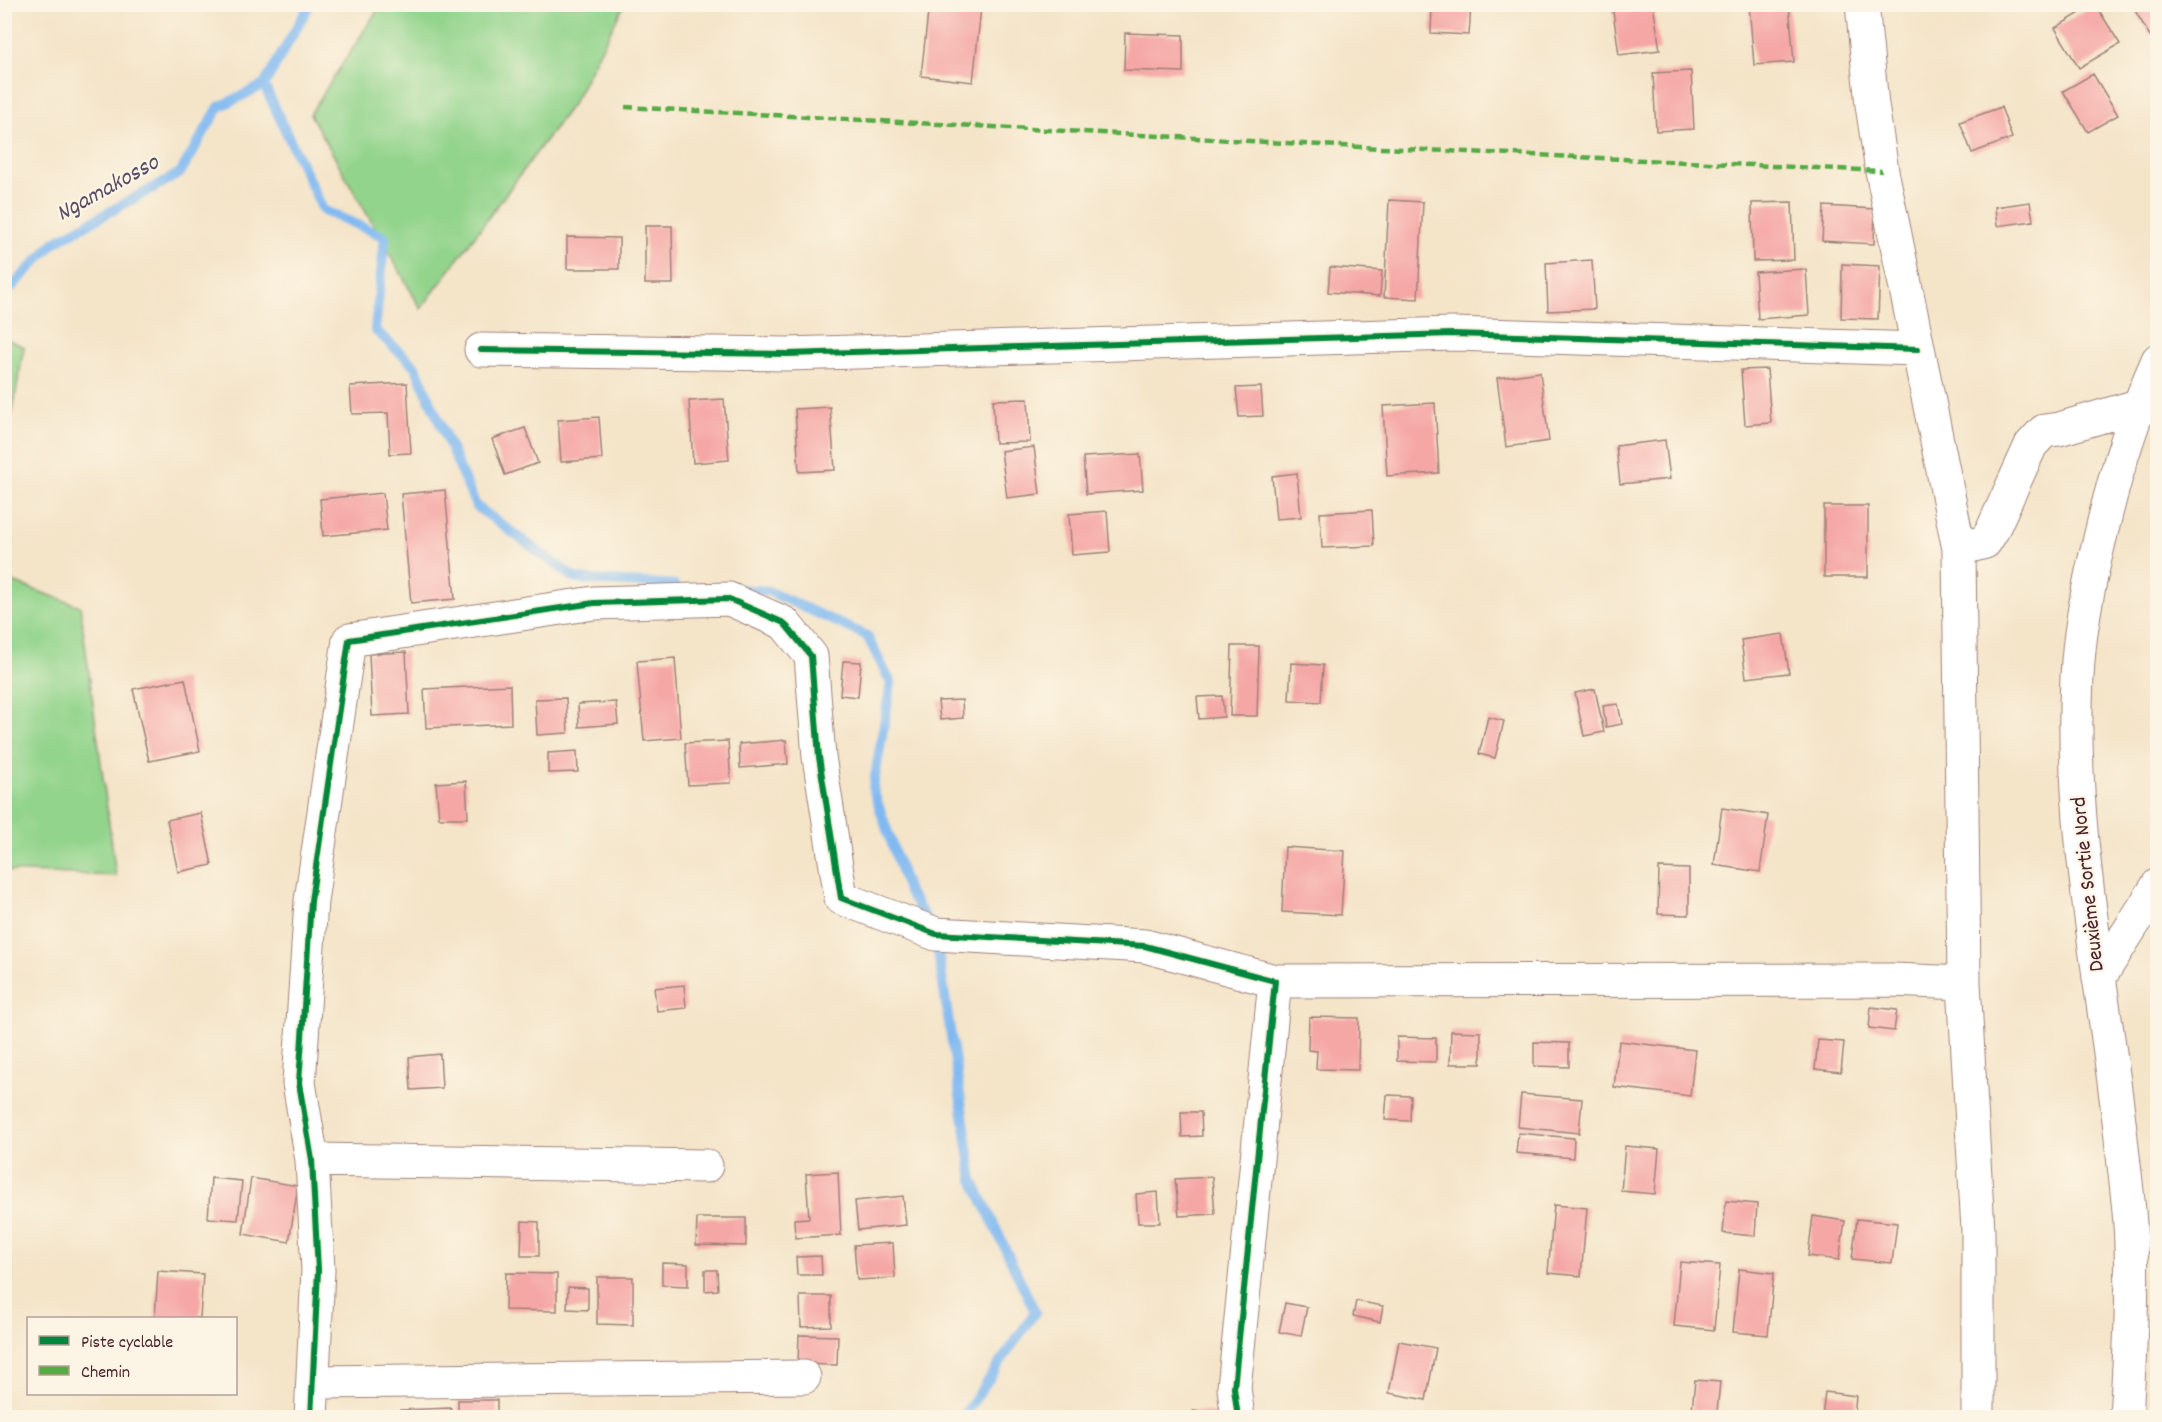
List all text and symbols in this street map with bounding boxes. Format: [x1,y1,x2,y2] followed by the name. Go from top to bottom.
[50,146,167,231] water label: Ngamakosso
[2064,795,2114,973] street label: Deuxième Sortie Nord
[27,1317,237,1395] legend
[81,1331,173,1356] text: Piste cyclable
[81,1361,130,1386] text: Chemin

